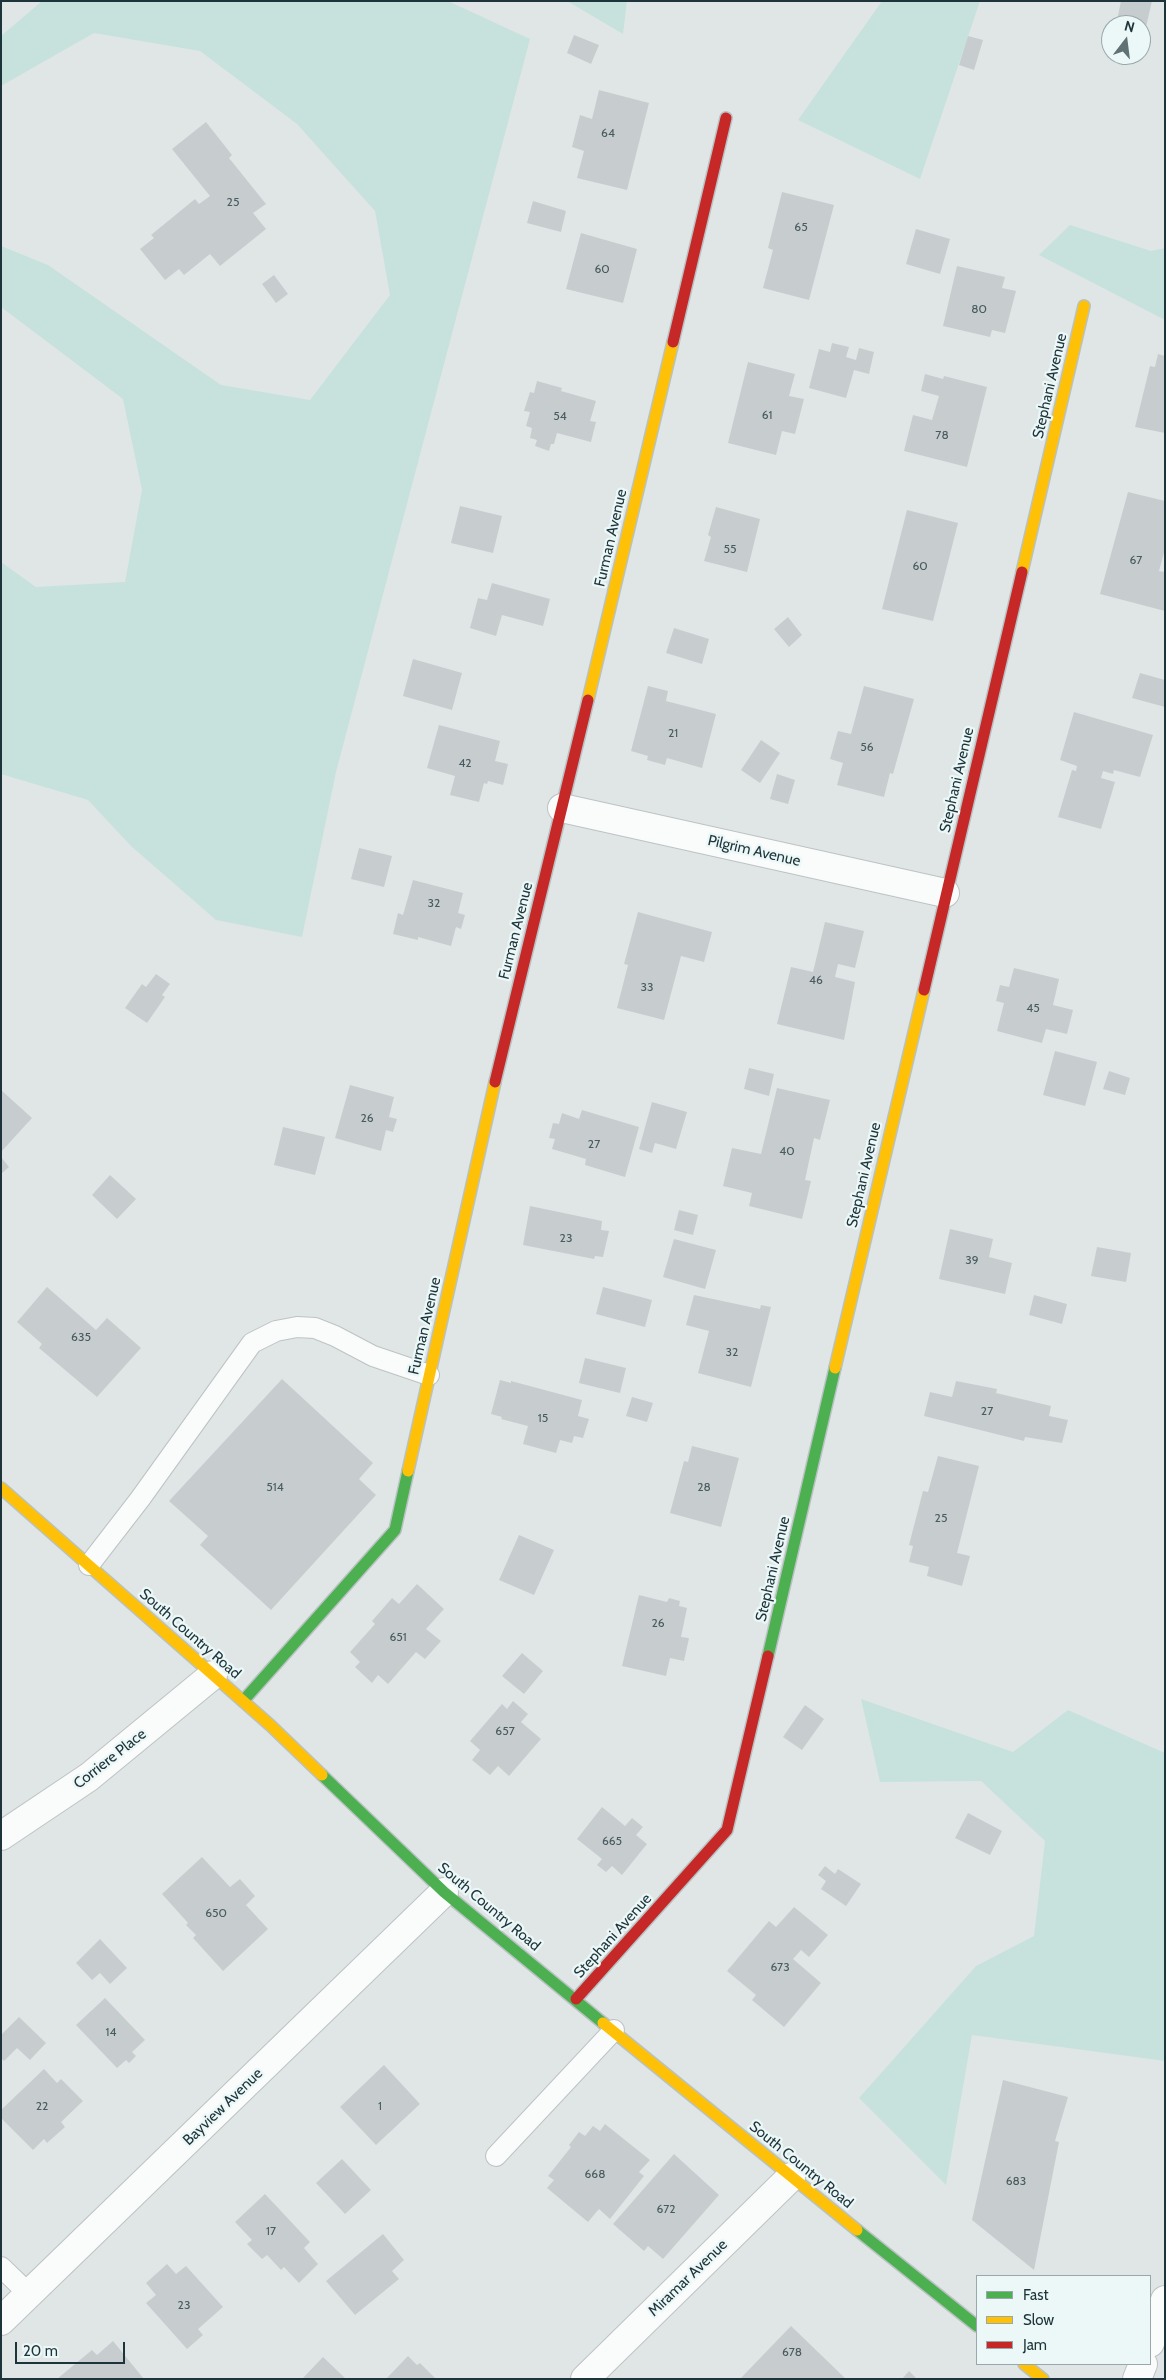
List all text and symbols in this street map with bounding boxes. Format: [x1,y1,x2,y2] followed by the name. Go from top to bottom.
[1101,15,1151,65] north arrow
[1123,17,1137,36] text: N
[601,126,615,140] house number: 64
[227,195,239,209] house number: 25
[794,220,808,234] house number: 65
[594,262,610,276] house number: 60
[971,302,987,316] house number: 80
[1029,332,1071,440] street label: Stephani Avenue
[762,408,772,422] house number: 61
[553,409,567,423] house number: 54
[935,428,949,442] house number: 78
[591,487,631,589] street label: Furman Avenue
[724,542,736,556] house number: 55
[1130,553,1142,567] house number: 67
[912,559,928,573] house number: 60
[668,726,678,740] house number: 21
[936,726,978,834] street label: Stephani Avenue
[860,740,874,754] house number: 56
[458,756,472,770] house number: 42
[706,832,802,870] street label: Pilgrim Avenue
[495,881,537,981] street label: Furman Avenue
[428,896,440,910] house number: 32
[809,973,823,987] house number: 46
[641,980,653,994] house number: 33
[1026,1001,1040,1015] house number: 45
[360,1111,374,1125] house number: 26
[843,1121,885,1229] street label: Stephani Avenue
[588,1137,600,1151] house number: 27
[779,1144,795,1158] house number: 40
[560,1231,572,1245] house number: 23
[965,1253,979,1267] house number: 39
[405,1275,445,1377] street label: Furman Avenue
[71,1330,91,1344] house number: 635
[726,1345,738,1359] house number: 32
[981,1404,993,1418] house number: 27
[538,1411,548,1425] house number: 15
[266,1480,284,1494] house number: 514
[697,1480,711,1494] house number: 28
[935,1511,947,1525] house number: 25
[752,1515,794,1623] street label: Stephani Avenue
[136,1585,244,1683] street label: South Country Road
[651,1616,665,1630] house number: 26
[389,1630,407,1644] house number: 651
[495,1724,515,1738] house number: 657
[70,1725,150,1793] street label: Corriere Place
[602,1834,622,1848] house number: 665
[434,1859,544,1955] street label: South Country Road
[570,1890,656,1982] street label: Stephani Avenue
[205,1906,227,1920] house number: 650
[770,1960,790,1974] house number: 673
[106,2025,116,2039] house number: 14
[180,2065,266,2149] street label: Bayview Avenue
[36,2099,48,2113] house number: 22
[378,2099,382,2113] house number: 1
[746,2118,856,2212] street label: South Country Road
[585,2167,605,2181] house number: 668
[1006,2174,1026,2188] house number: 683
[656,2202,676,2216] house number: 672
[266,2224,276,2238] house number: 17
[645,2236,731,2320] street label: Miramar Avenue
[976,2275,1151,2365] legend
[1023,2286,1048,2304] text: Fast
[178,2298,190,2312] house number: 23
[1023,2311,1054,2329] text: Slow
[18,2332,128,2364] scale bar
[1023,2336,1047,2354] text: Jam
[23,2342,58,2360] text: 20 m
[782,2345,802,2359] house number: 678

